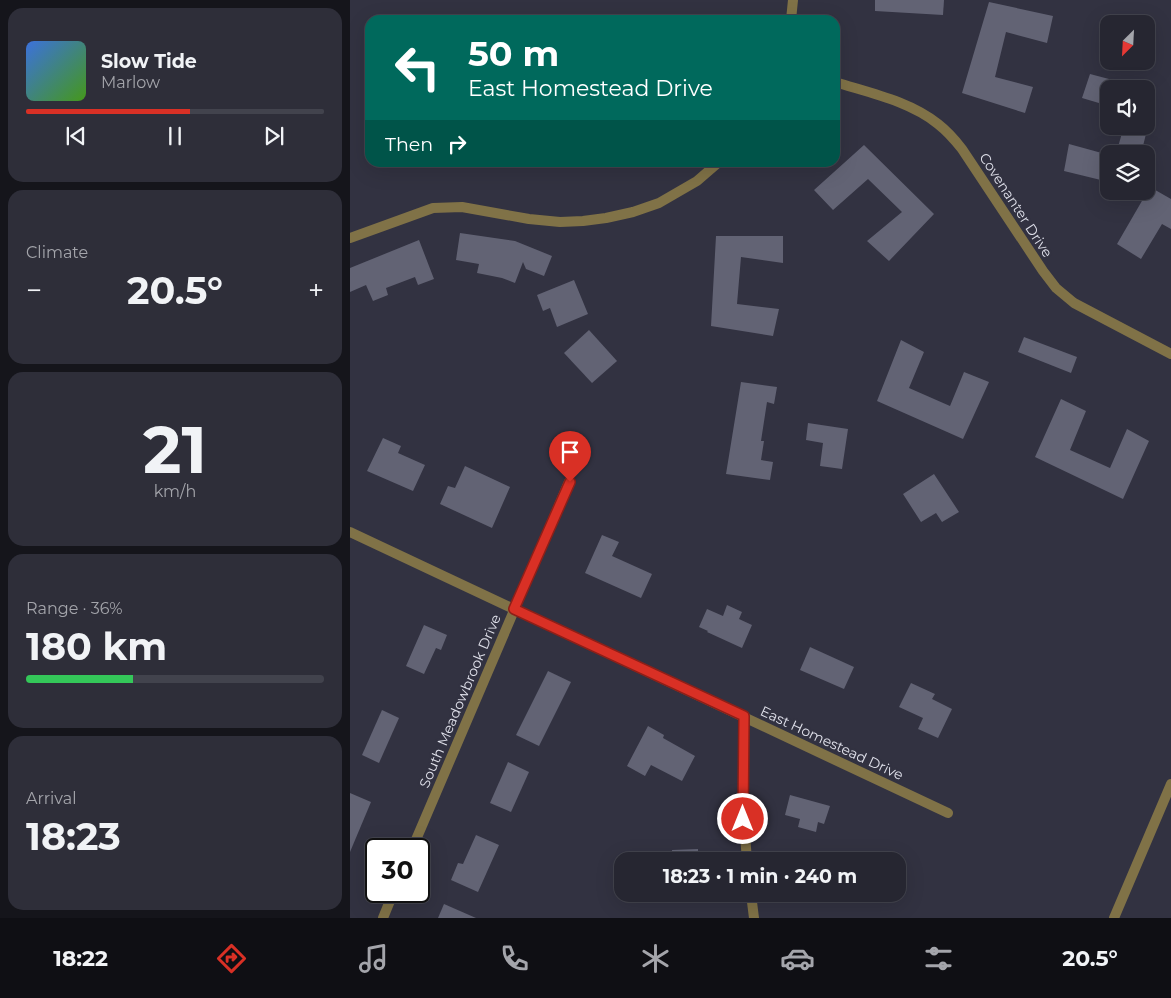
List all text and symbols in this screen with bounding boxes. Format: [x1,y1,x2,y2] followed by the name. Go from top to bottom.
[1100,15,1155,70] north arrow
[1100,15,1155,200] map controls
[468,32,559,75] text: 50 m
[385,35,450,100] icon: left
[101,50,197,73] text: Slow Tide
[101,73,160,92] text: Marlow
[468,75,713,102] text: East Homestead Drive
[1100,80,1155,135] button: sound
[62,122,90,150] icon: previous
[161,122,189,150] icon: pause
[260,122,288,150] icon: next
[443,130,471,158] icon: right
[385,133,433,156] text: Then
[1100,145,1155,200] button: layers
[975,149,1057,261] street label: Covenanter Drive
[26,243,88,262] text: Climate
[127,267,223,314] text: 20.5°
[26,273,42,307] text: −
[308,273,324,307] text: +
[143,410,207,489] text: 21
[549,431,591,482] pin
[556,438,584,466] icon: arrive
[154,482,196,501] text: km/h
[26,599,123,618] text: Range · 36%
[415,611,505,791] street label: South Meadowbrook Drive
[26,623,167,670] text: 180 km
[758,702,906,784] street label: East Homestead Drive
[26,789,76,808] text: Arrival
[716,792,768,844] position arrow
[26,813,121,860] text: 18:23
[365,838,430,903] speed limit sign: 30
[663,865,857,888] text: 18:23 · 1 min · 240 m
[214,941,249,976] icon: directions
[356,941,391,976] icon: music
[497,941,532,976] icon: phone
[638,941,673,976] icon: climate
[780,941,815,976] icon: car
[921,941,956,976] icon: filters
[53,945,108,972] text: 18:22
[1062,945,1118,972] text: 20.5°

